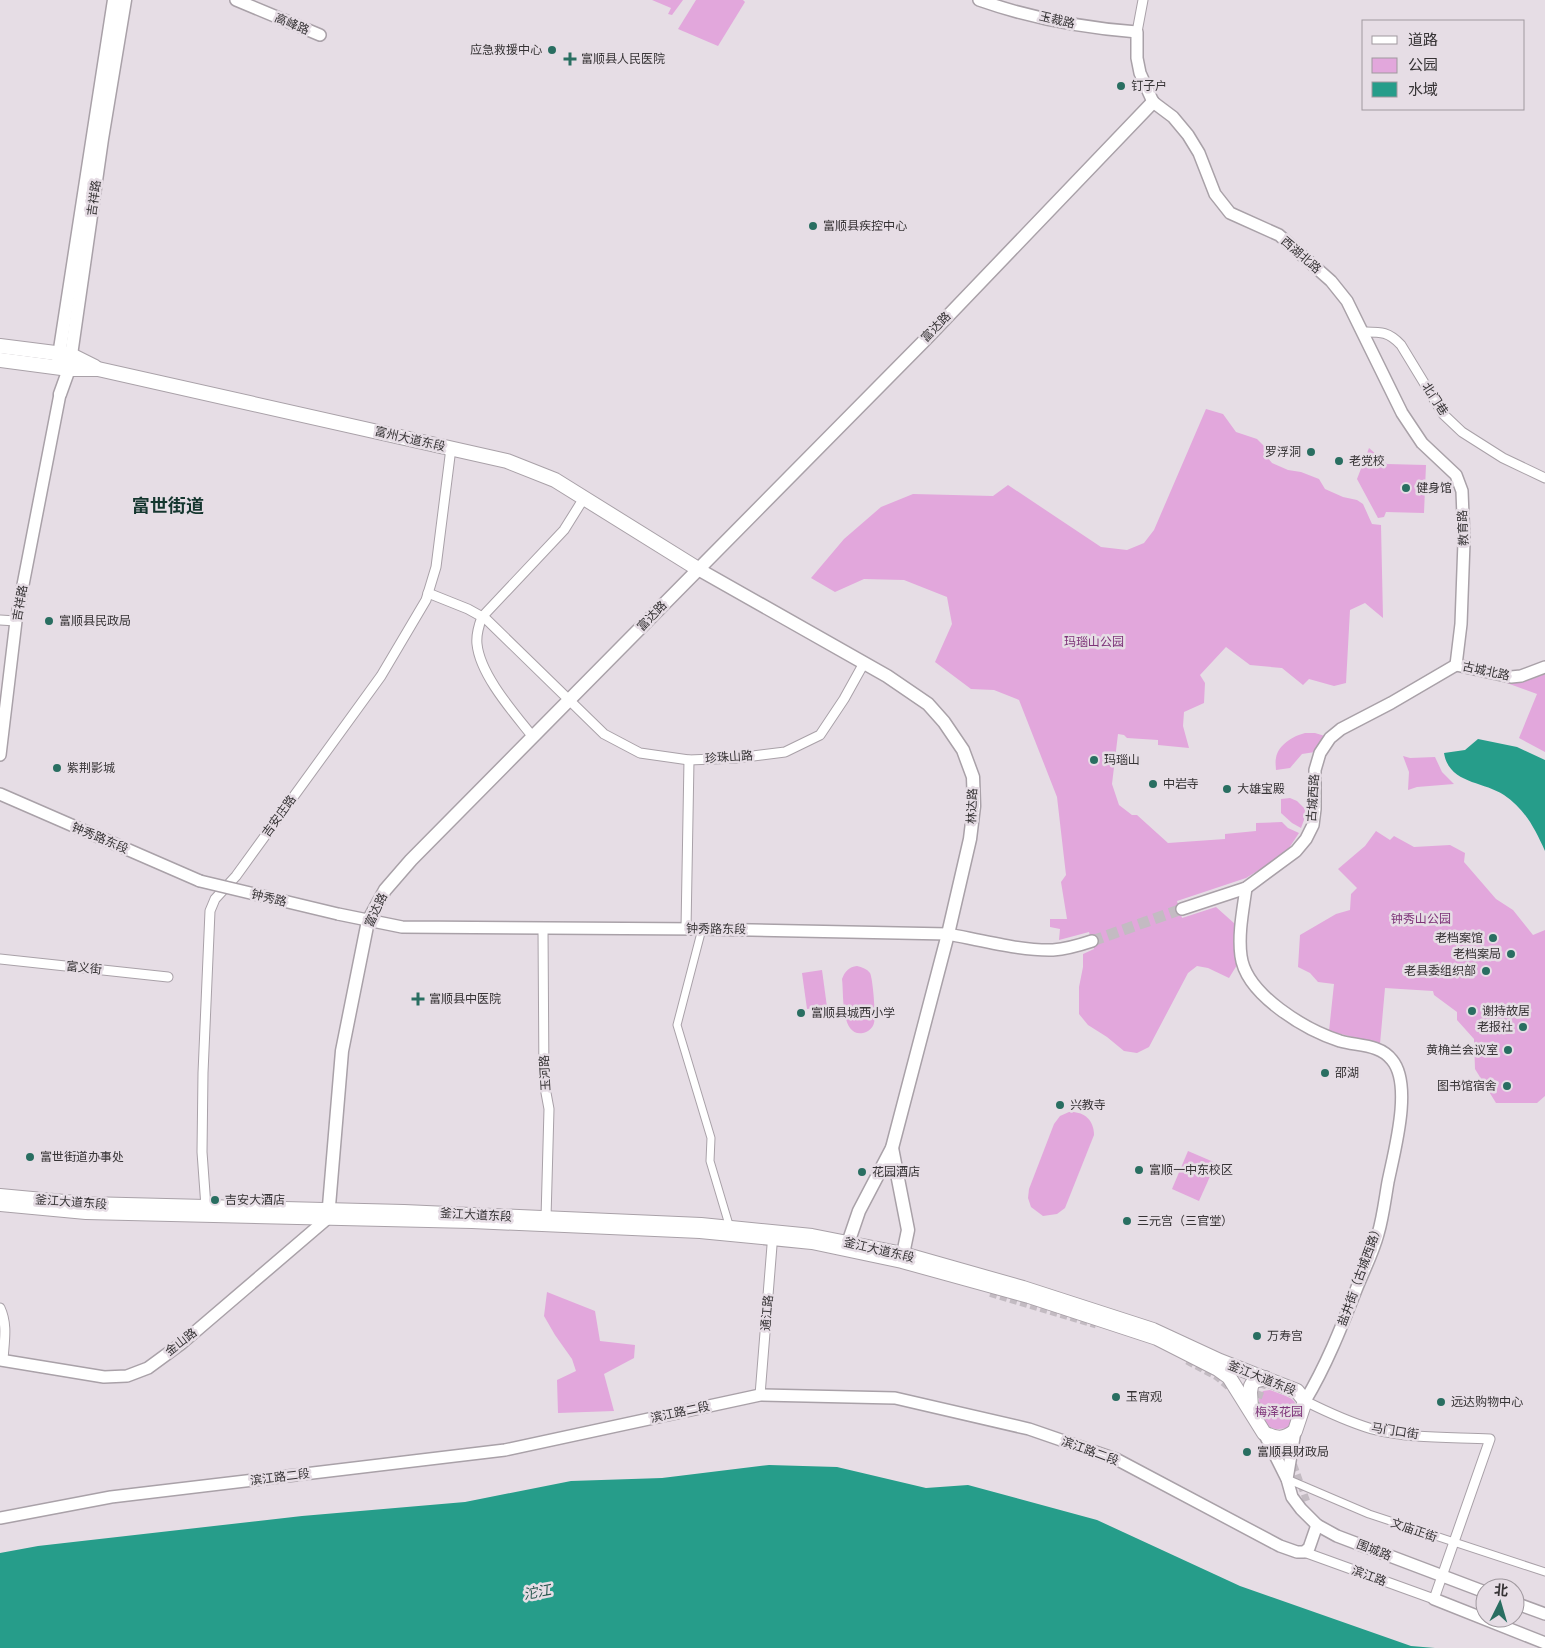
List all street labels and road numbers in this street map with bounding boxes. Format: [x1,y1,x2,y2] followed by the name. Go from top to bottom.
[1038,9,1076,32] street label: 玉裁路
[272,11,311,38] street label: 高峰路
[85,179,104,217] street label: 吉祥路
[1278,234,1324,277] street label: 西湖北路
[918,309,954,346] street label: 富达路
[1418,380,1451,418] street label: 北门巷
[373,424,447,455] street label: 富州大道东段
[1455,510,1472,546] street label: 教育路
[10,584,31,622] street label: 吉祥路
[634,598,670,635] street label: 富达路
[1461,659,1511,684] street label: 古城北路
[705,748,754,767] street label: 珍珠山路
[1304,774,1323,823] street label: 古城西路
[964,788,981,824] street label: 林达路
[259,792,300,840] street label: 吉安庄路
[69,820,130,857] street label: 钟秀路东段
[250,887,288,910] street label: 钟秀路
[362,891,391,930] street label: 富达路
[686,921,746,938] street label: 钟秀路东段
[65,959,103,978] street label: 富义街
[537,1055,554,1091] street label: 玉河路
[35,1193,107,1212] street label: 釜江大道东段
[440,1206,512,1225] street label: 釜江大道东段
[1335,1222,1386,1328] street label: 盐井街（古城西路）
[842,1235,916,1266] street label: 釜江大道东段
[758,1294,777,1332] street label: 通江路
[163,1325,200,1359] street label: 金山路
[1226,1358,1298,1399] street label: 釜江大道东段
[649,1399,711,1426] street label: 滨江路二段
[1370,1420,1420,1443] street label: 马门口街
[1059,1434,1121,1469] street label: 滨江路二段
[249,1466,311,1489] street label: 滨江路二段
[1389,1516,1439,1545] street label: 文庙正街
[1354,1537,1393,1564] street label: 围城路
[1349,1563,1388,1590] street label: 滨江路

